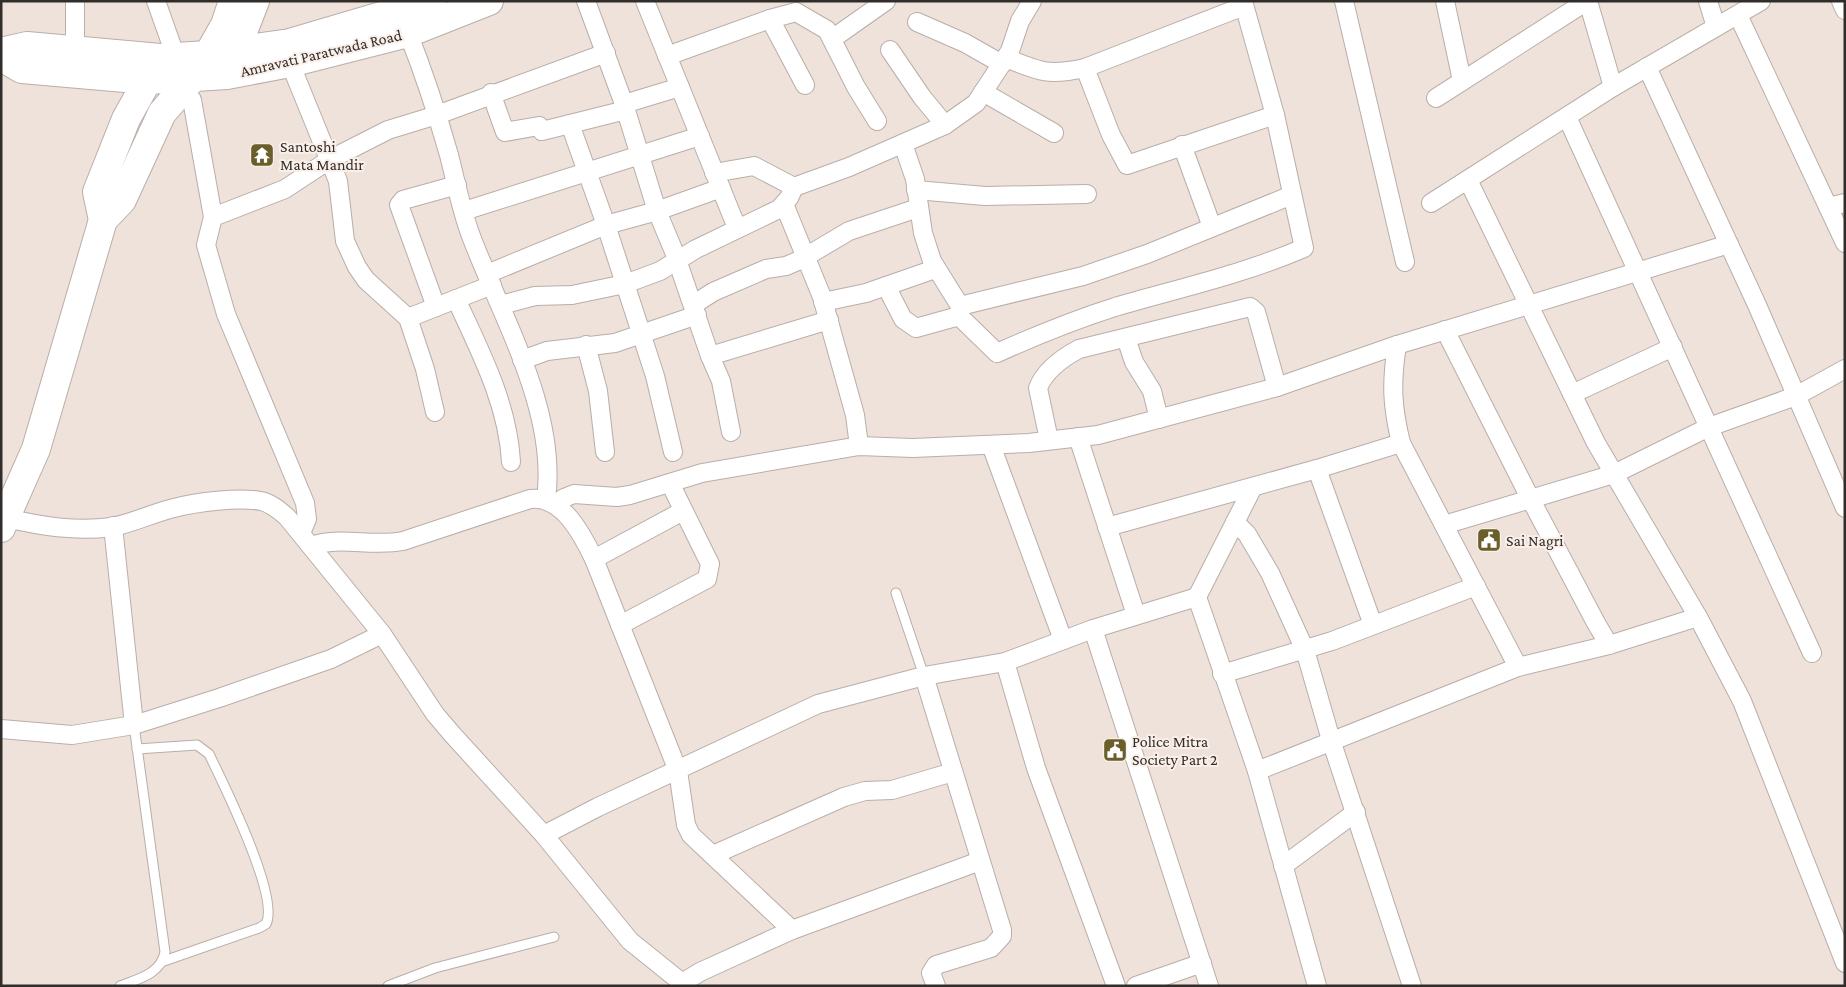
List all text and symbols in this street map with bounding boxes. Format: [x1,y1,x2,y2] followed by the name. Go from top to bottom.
[239,26,404,80] street label: Amravati Paratwada Road
[280,138,364,173] place label: Santoshi Mata Mandir
[249,142,275,168] temple icon: Santoshi Mata Mandir
[1476,527,1502,553] public building icon: Sai Nagri
[1506,532,1564,550] place label: Sai Nagri
[1132,733,1218,769] place label: Police Mitra Society Part 2
[1102,737,1128,763] public building icon: Police Mitra Society Part 2

